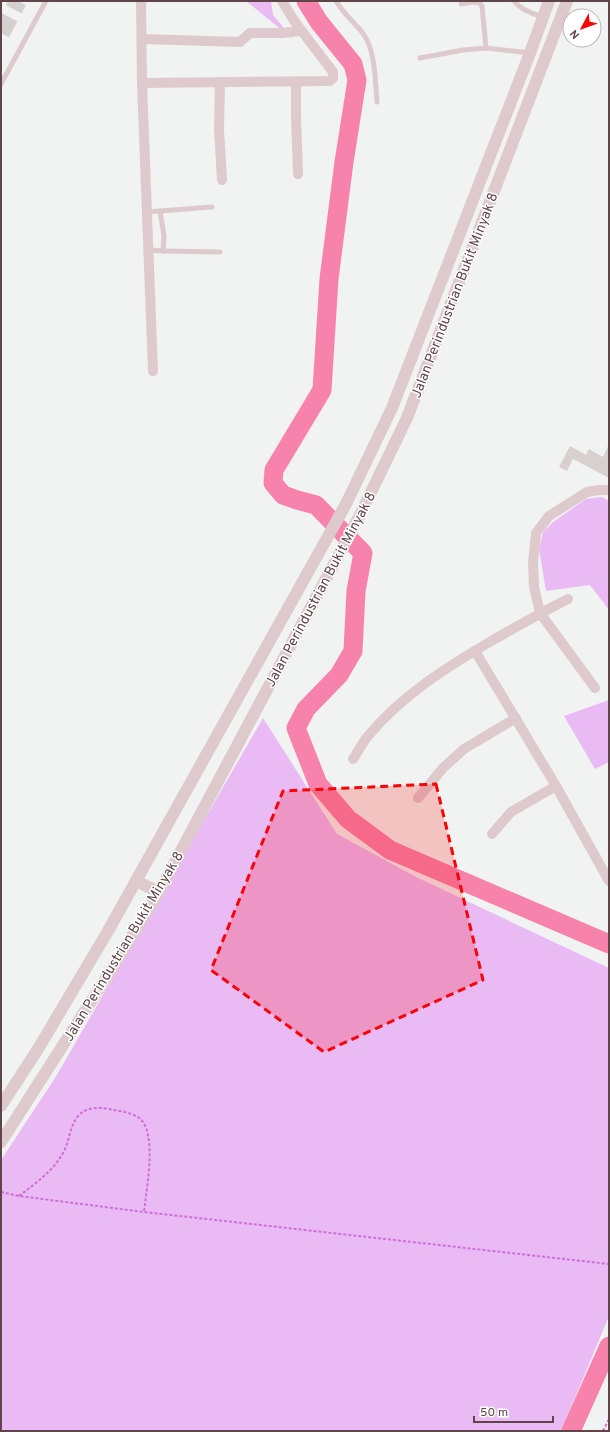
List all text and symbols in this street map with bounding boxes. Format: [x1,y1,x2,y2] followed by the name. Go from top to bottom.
[562,8,602,48] north arrow
[567,26,583,41] text: N
[408,190,503,401] street label: Jalan Perindustrian Bukit Minyak 8
[263,489,380,690] street label: Jalan Perindustrian Bukit Minyak 8
[61,849,188,1045] street label: Jalan Perindustrian Bukit Minyak 8
[474,1398,553,1424] scale bar
[480,1405,508,1421] text: 50 m

